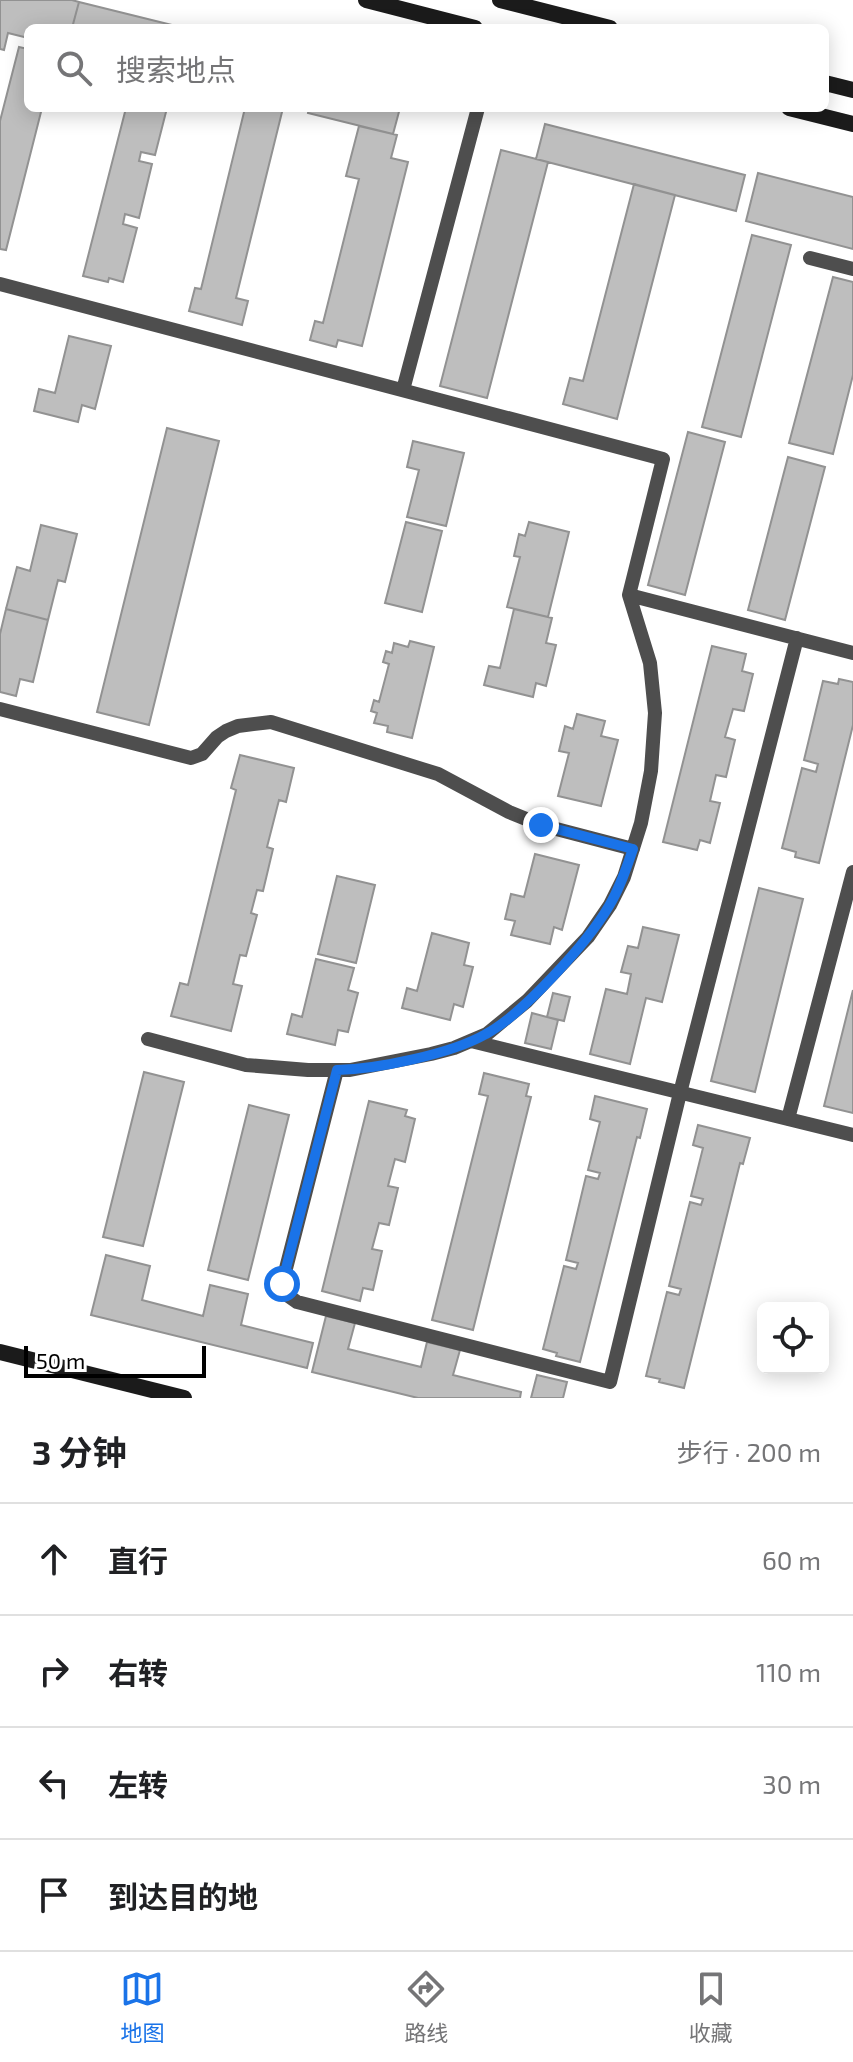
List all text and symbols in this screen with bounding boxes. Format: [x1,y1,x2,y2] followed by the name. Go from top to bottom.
[24,24,829,112] search box
[52,46,96,90] icon: search
[116,51,236,87] text: 搜索地点
[523,807,559,843] route end
[264,1266,300,1302] route start
[757,1302,829,1374] map controls
[757,1302,829,1374] button: locate
[24,1342,206,1378] scale bar
[36,1347,85,1373] text: 50 m
[32,1431,127,1472] text: 3 分钟
[677,1436,821,1467] text: 步行 · 200 m
[32,1537,76,1581] icon: ahead
[108,1542,168,1578] text: 直行
[762,1544,821,1575] text: 60 m
[32,1649,76,1693] icon: right
[108,1654,168,1690] text: 右转
[756,1656,821,1687] text: 110 m
[32,1761,76,1805] icon: left
[108,1766,168,1802] text: 左转
[762,1768,821,1799] text: 30 m
[32,1873,76,1917] icon: arrive
[108,1878,258,1914] text: 到达目的地
[120,1967,164,2047] tab: 地图
[404,1967,449,2047] tab: 路线
[689,1967,733,2047] tab: 收藏

